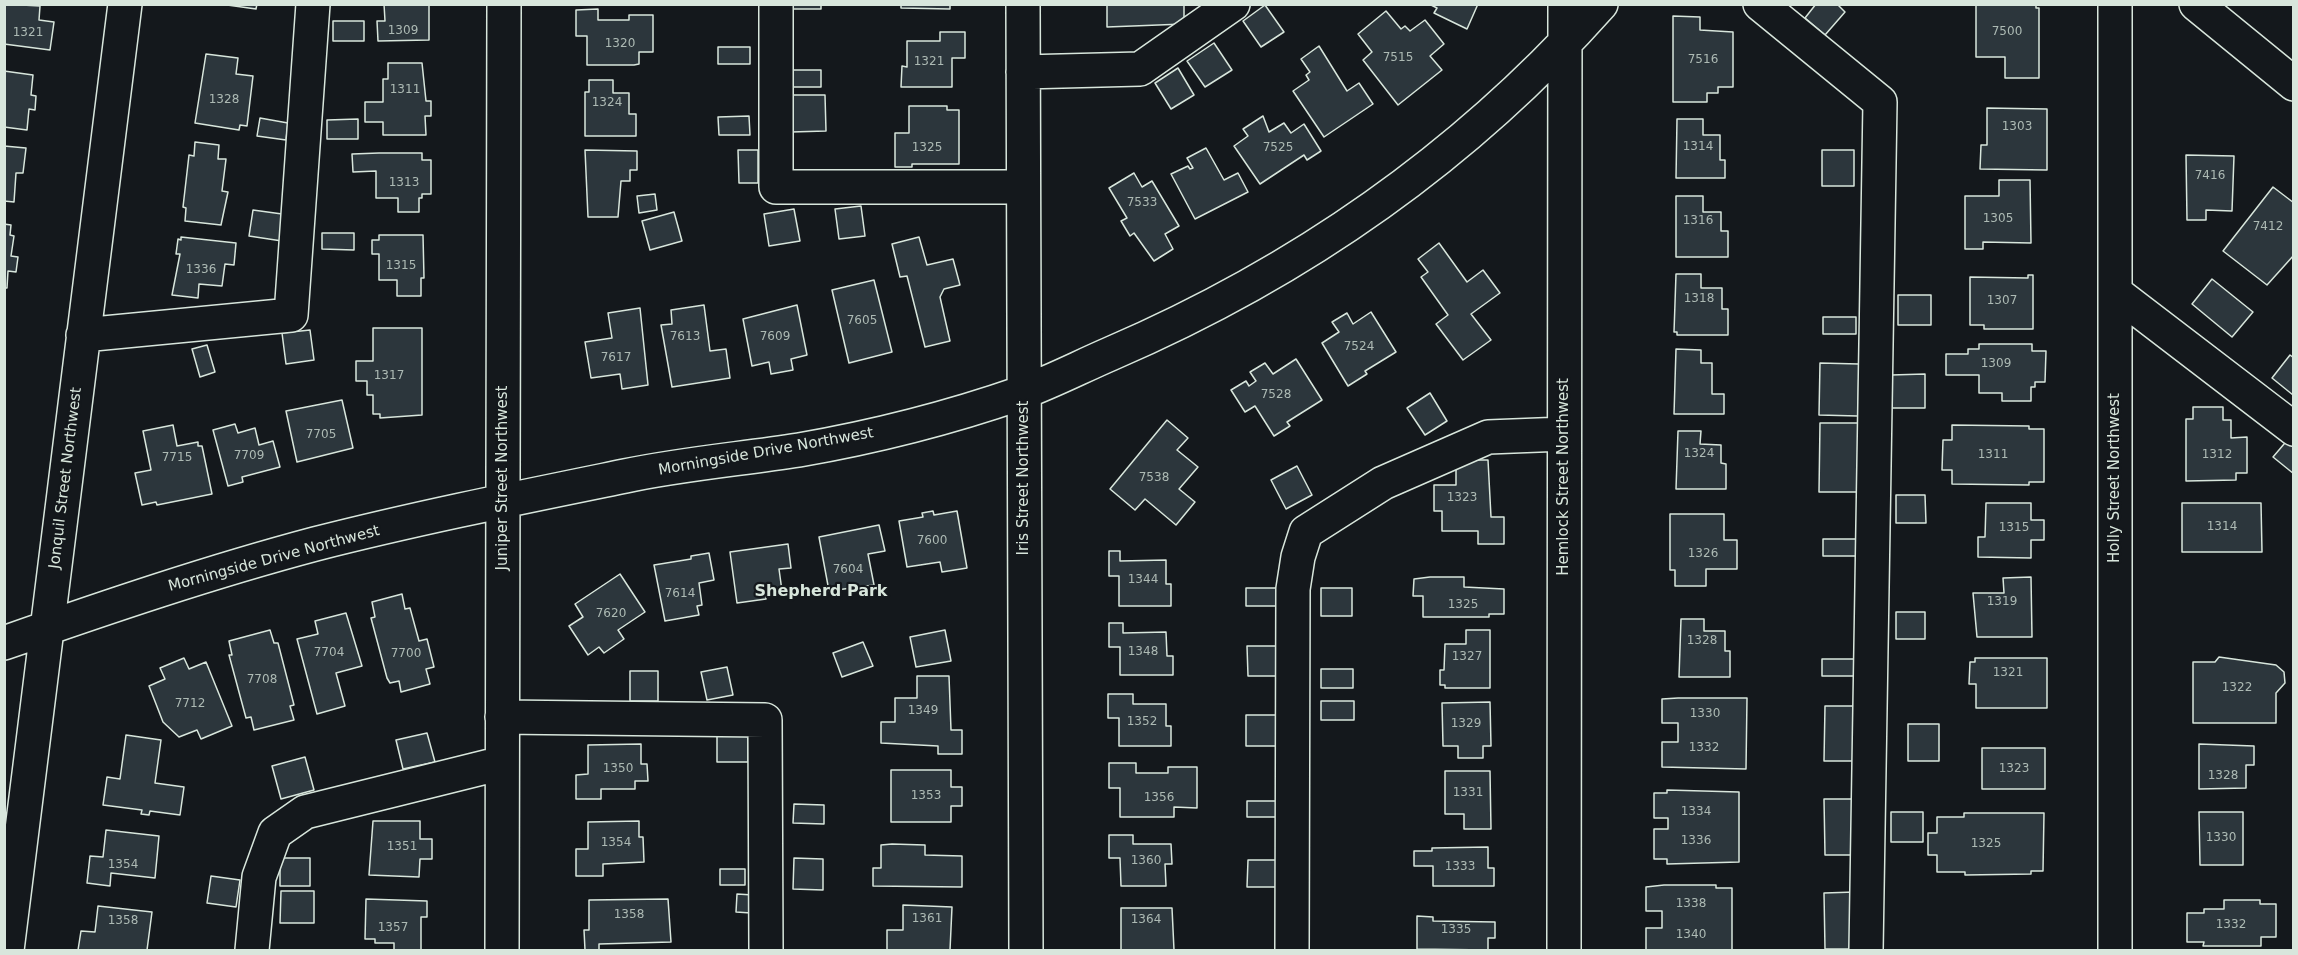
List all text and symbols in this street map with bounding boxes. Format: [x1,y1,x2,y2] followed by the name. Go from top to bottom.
[388,24,418,38] house number: 1309
[1992,25,2022,39] house number: 7500
[13,26,43,40] house number: 1321
[605,37,635,51] house number: 1320
[1383,51,1413,65] house number: 7515
[1688,53,1718,67] house number: 7516
[914,55,944,69] house number: 1321
[390,83,420,97] house number: 1311
[209,93,239,107] house number: 1328
[592,96,622,110] house number: 1324
[2002,120,2032,134] house number: 1303
[1683,140,1713,154] house number: 1314
[912,141,942,155] house number: 1325
[1263,141,1293,155] house number: 7525
[2195,169,2225,183] house number: 7416
[389,176,419,190] house number: 1313
[1127,196,1157,210] house number: 7533
[1983,212,2013,226] house number: 1305
[1683,214,1713,228] house number: 1316
[2253,220,2283,234] house number: 7412
[386,259,416,273] house number: 1315
[186,263,216,277] house number: 1336
[1684,292,1714,306] house number: 1318
[1987,294,2017,308] house number: 1307
[847,314,877,328] house number: 7605
[670,330,700,344] house number: 7613
[760,330,790,344] house number: 7609
[1344,340,1374,354] house number: 7524
[601,351,631,365] house number: 7617
[1981,357,2011,371] house number: 1309
[374,369,404,383] house number: 1317
[1555,378,1573,576] street label: Hemlock Street Northwest
[46,386,86,570] street label: Jonquil Street Northwest
[494,386,512,570] street label: Juniper Street Northwest
[1261,388,1291,402] house number: 7528
[2106,393,2124,563] street label: Holly Street Northwest
[1015,401,1033,555] street label: Iris Street Northwest
[657,424,875,480] street label: Morningside Drive Northwest
[306,428,336,442] house number: 7705
[1684,447,1714,461] house number: 1324
[1978,448,2008,462] house number: 1311
[2202,448,2232,462] house number: 1312
[234,449,264,463] house number: 7709
[162,451,192,465] house number: 7715
[1139,471,1169,485] house number: 7538
[1447,491,1477,505] house number: 1323
[2207,520,2237,534] house number: 1314
[1999,521,2029,535] house number: 1315
[166,522,382,596] street label: Morningside Drive Northwest
[917,534,947,548] house number: 7600
[1688,547,1718,561] house number: 1326
[833,563,863,577] house number: 7604
[1128,573,1158,587] house number: 1344
[755,582,888,602] district label: Shepherd Park
[665,587,695,601] house number: 7614
[1987,595,2017,609] house number: 1319
[1448,598,1478,612] house number: 1325
[596,607,626,621] house number: 7620
[1687,634,1717,648] house number: 1328
[1128,645,1158,659] house number: 1348
[314,646,344,660] house number: 7704
[391,647,421,661] house number: 7700
[1452,650,1482,664] house number: 1327
[1993,666,2023,680] house number: 1321
[247,673,277,687] house number: 7708
[2222,681,2252,695] house number: 1322
[175,697,205,711] house number: 7712
[908,704,938,718] house number: 1349
[1690,707,1720,721] house number: 1330
[1127,715,1157,729] house number: 1352
[1451,717,1481,731] house number: 1329
[1689,741,1719,755] house number: 1332
[603,762,633,776] house number: 1350
[1999,762,2029,776] house number: 1323
[2208,769,2238,783] house number: 1328
[1453,786,1483,800] house number: 1331
[911,789,941,803] house number: 1353
[1144,791,1174,805] house number: 1356
[1681,805,1711,819] house number: 1334
[2206,831,2236,845] house number: 1330
[1681,834,1711,848] house number: 1336
[601,836,631,850] house number: 1354
[1971,837,2001,851] house number: 1325
[387,840,417,854] house number: 1351
[1131,854,1161,868] house number: 1360
[108,858,138,872] house number: 1354
[1445,860,1475,874] house number: 1333
[1676,897,1706,911] house number: 1338
[614,908,644,922] house number: 1358
[912,912,942,926] house number: 1361
[1131,913,1161,927] house number: 1364
[108,914,138,928] house number: 1358
[2216,918,2246,932] house number: 1332
[378,921,408,935] house number: 1357
[1441,923,1471,937] house number: 1335
[1676,928,1706,942] house number: 1340

